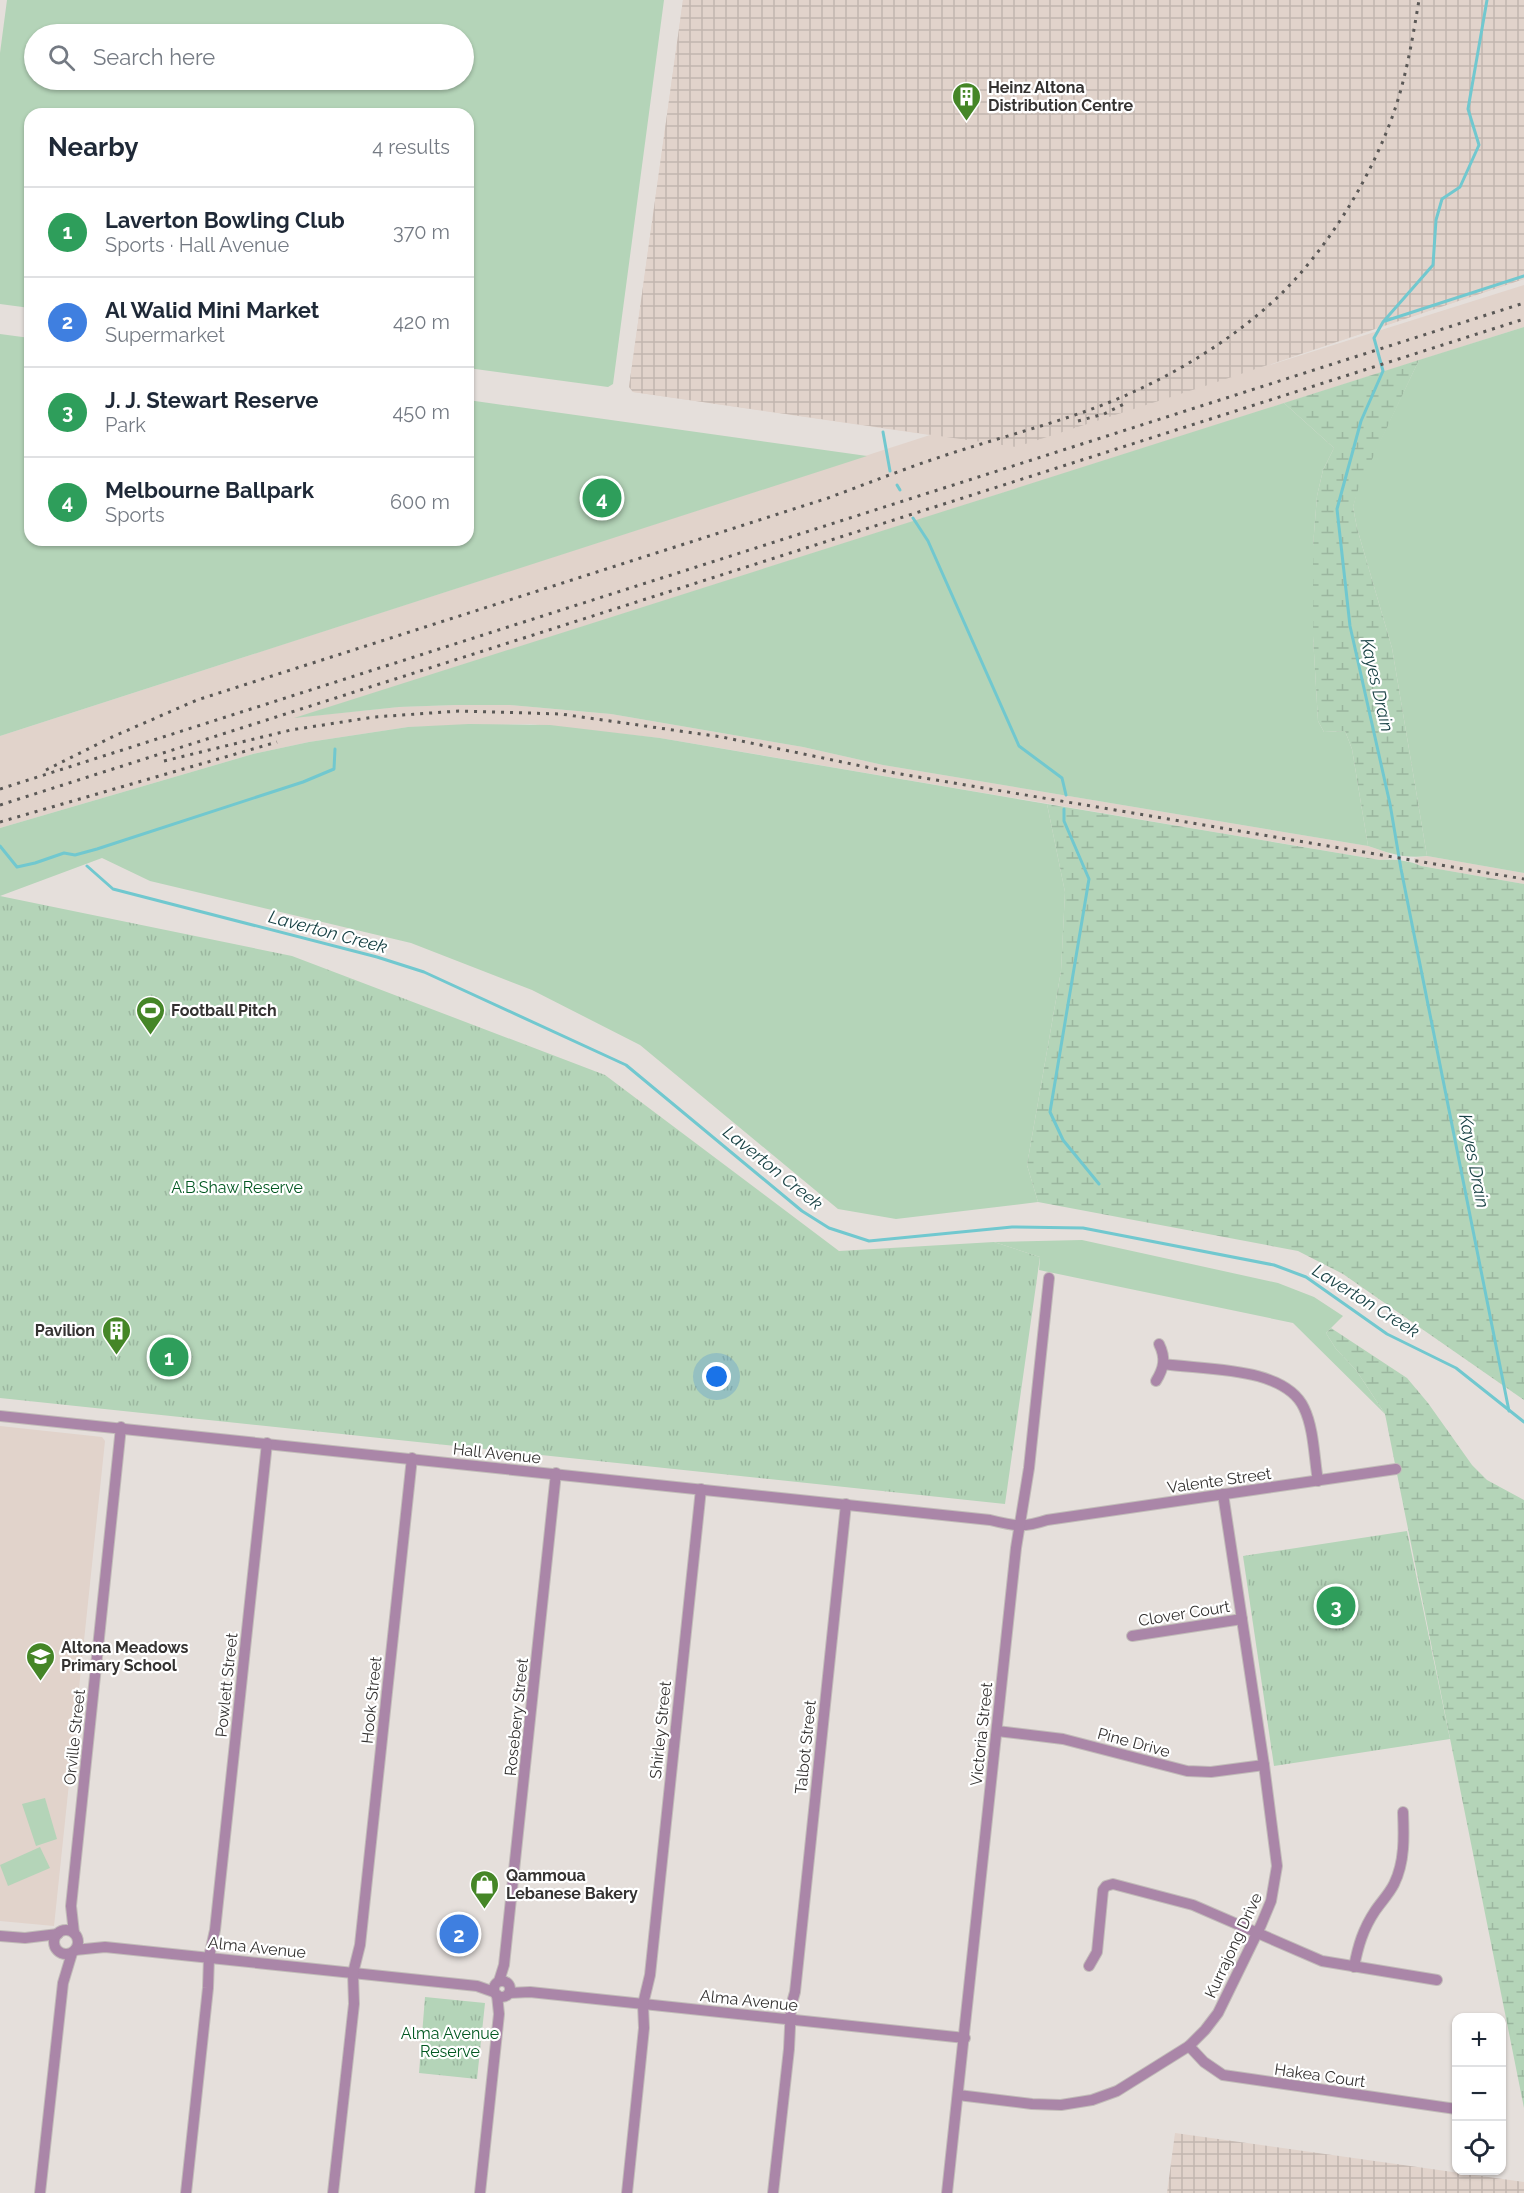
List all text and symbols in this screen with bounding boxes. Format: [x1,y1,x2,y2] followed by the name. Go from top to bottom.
[24,24,474,90] search box
[45,41,78,74] icon: search
[93,44,215,70] text: Search here
[988,78,1134,115] place label: Heinz Altona Distribution Centre
[951,80,983,122] building icon: Heinz Altona Distribution Centre
[48,132,138,162] text: Nearby
[372,135,450,159] text: 4 results
[105,207,345,233] text: Laverton Bowling Club
[63,220,72,244] text: 1
[393,220,450,244] text: 370 m
[105,233,289,257] text: Sports · Hall Avenue
[105,297,319,323] text: Al Walid Mini Market
[62,310,73,334] text: 2
[393,310,450,334] text: 420 m
[105,323,225,347] text: Supermarket
[105,387,319,413] text: J. J. Stewart Reserve
[62,400,73,424] text: 3
[392,400,450,424] text: 450 m
[105,413,146,437] text: Park
[582,476,622,520] pin: 4
[105,477,314,503] text: Melbourne Ballpark
[62,490,73,514] text: 4
[390,490,450,514] text: 600 m
[105,503,165,527] text: Sports
[1357,636,1398,734] water label: Kayes Drain
[266,906,390,958] water label: Laverton Creek
[134,994,166,1036] sports icon: Football Pitch
[171,1001,277,1020] place label: Football Pitch
[1455,1112,1494,1210] water label: Kayes Drain
[719,1121,828,1214] water label: Laverton Creek
[171,1178,303,1197] park label: A.B.Shaw Reserve
[1309,1259,1424,1342] water label: Laverton Creek
[100,1314,132,1356] building icon: Pavilion
[35,1321,95,1340] place label: Pavilion
[150,1334,188,1380] pin: 1
[702,1362,731,1391] your location
[452,1439,542,1468] street label: Hall Avenue
[1166,1464,1273,1497] street label: Valente Street
[1316,1584,1356,1628] pin: 3
[1137,1597,1232,1630] street label: Clover Court
[212,1631,241,1738] street label: Powlett Street
[61,1638,189,1675] place label: Altona Meadows Primary School
[24,1640,56,1682] school or university icon: Altona Meadows Primary School
[357,1655,386,1745] street label: Hook Street
[501,1657,532,1777] street label: Rosebery Street
[646,1680,675,1780] street label: Shirley Street
[967,1681,996,1787] street label: Victoria Street
[60,1688,89,1786] street label: Orville Street
[791,1699,820,1795] street label: Talbot Street
[1095,1724,1172,1761] street label: Pine Drive
[506,1866,638,1903] place label: Qammoua Lebanese Bakery
[469,1868,501,1910] shop icon: Qammoua Lebanese Bakery
[1201,1890,1266,2001] street label: Kurrajong Drive
[440,1912,478,1956] pin: 2
[207,1933,307,1962] street label: Alma Avenue
[699,1986,799,2015] street label: Alma Avenue
[1452,2013,1506,2175] map controls
[1452,2013,1506,2067] button: +
[401,2024,499,2061] park label: Alma Avenue Reserve
[1273,2060,1367,2091] street label: Hakea Court
[1452,2067,1506,2121] button: −
[1452,2121,1506,2175] button: locate

